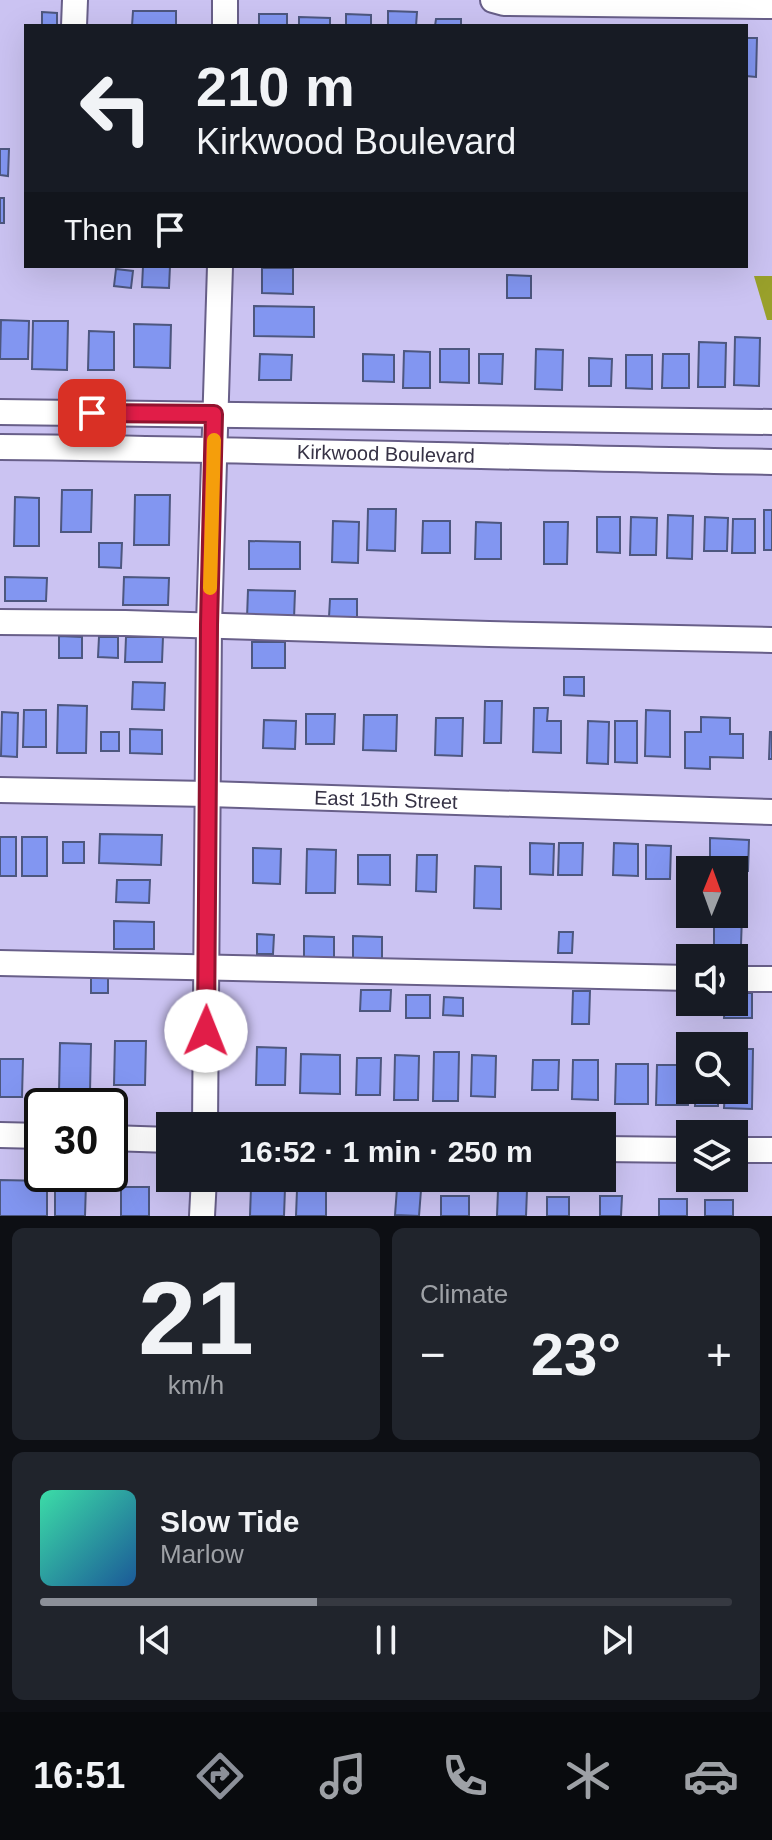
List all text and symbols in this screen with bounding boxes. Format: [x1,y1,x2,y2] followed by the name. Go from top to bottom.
[196,55,355,118] text: 210 m
[64,56,168,160] icon: left
[196,121,516,162] text: Kirkwood Boulevard
[148,208,192,252] icon: arrive
[64,213,132,246] text: Then
[58,379,126,447] pin
[70,391,114,435] icon: arrive
[297,441,475,467] street label: Kirkwood Boulevard
[314,786,458,813] street label: East 15th Street
[676,856,748,928] north arrow
[676,856,748,1192] map controls
[676,944,748,1016] button: sound
[164,989,248,1073] position arrow
[676,1032,748,1104] button: search
[24,1088,128,1192] speed limit sign: 30
[676,1120,748,1192] button: layers
[239,1135,533,1168] text: 16:52 · 1 min · 250 m
[138,1260,254,1376] text: 21
[420,1279,508,1309] text: Climate
[531,1321,621,1388] text: 23°
[420,1330,446,1379] text: −
[706,1330,732,1379] text: +
[168,1370,224,1400] text: km/h
[160,1505,299,1538] text: Slow Tide
[160,1539,244,1569] text: Marlow
[133,1618,177,1662] icon: previous
[364,1618,408,1662] icon: pause
[595,1618,639,1662] icon: next
[192,1748,248,1804] icon: directions
[315,1748,371,1804] icon: music
[437,1748,493,1804] icon: phone
[560,1748,616,1804] icon: climate
[683,1748,739,1804] icon: car
[33,1755,125,1796] text: 16:51

